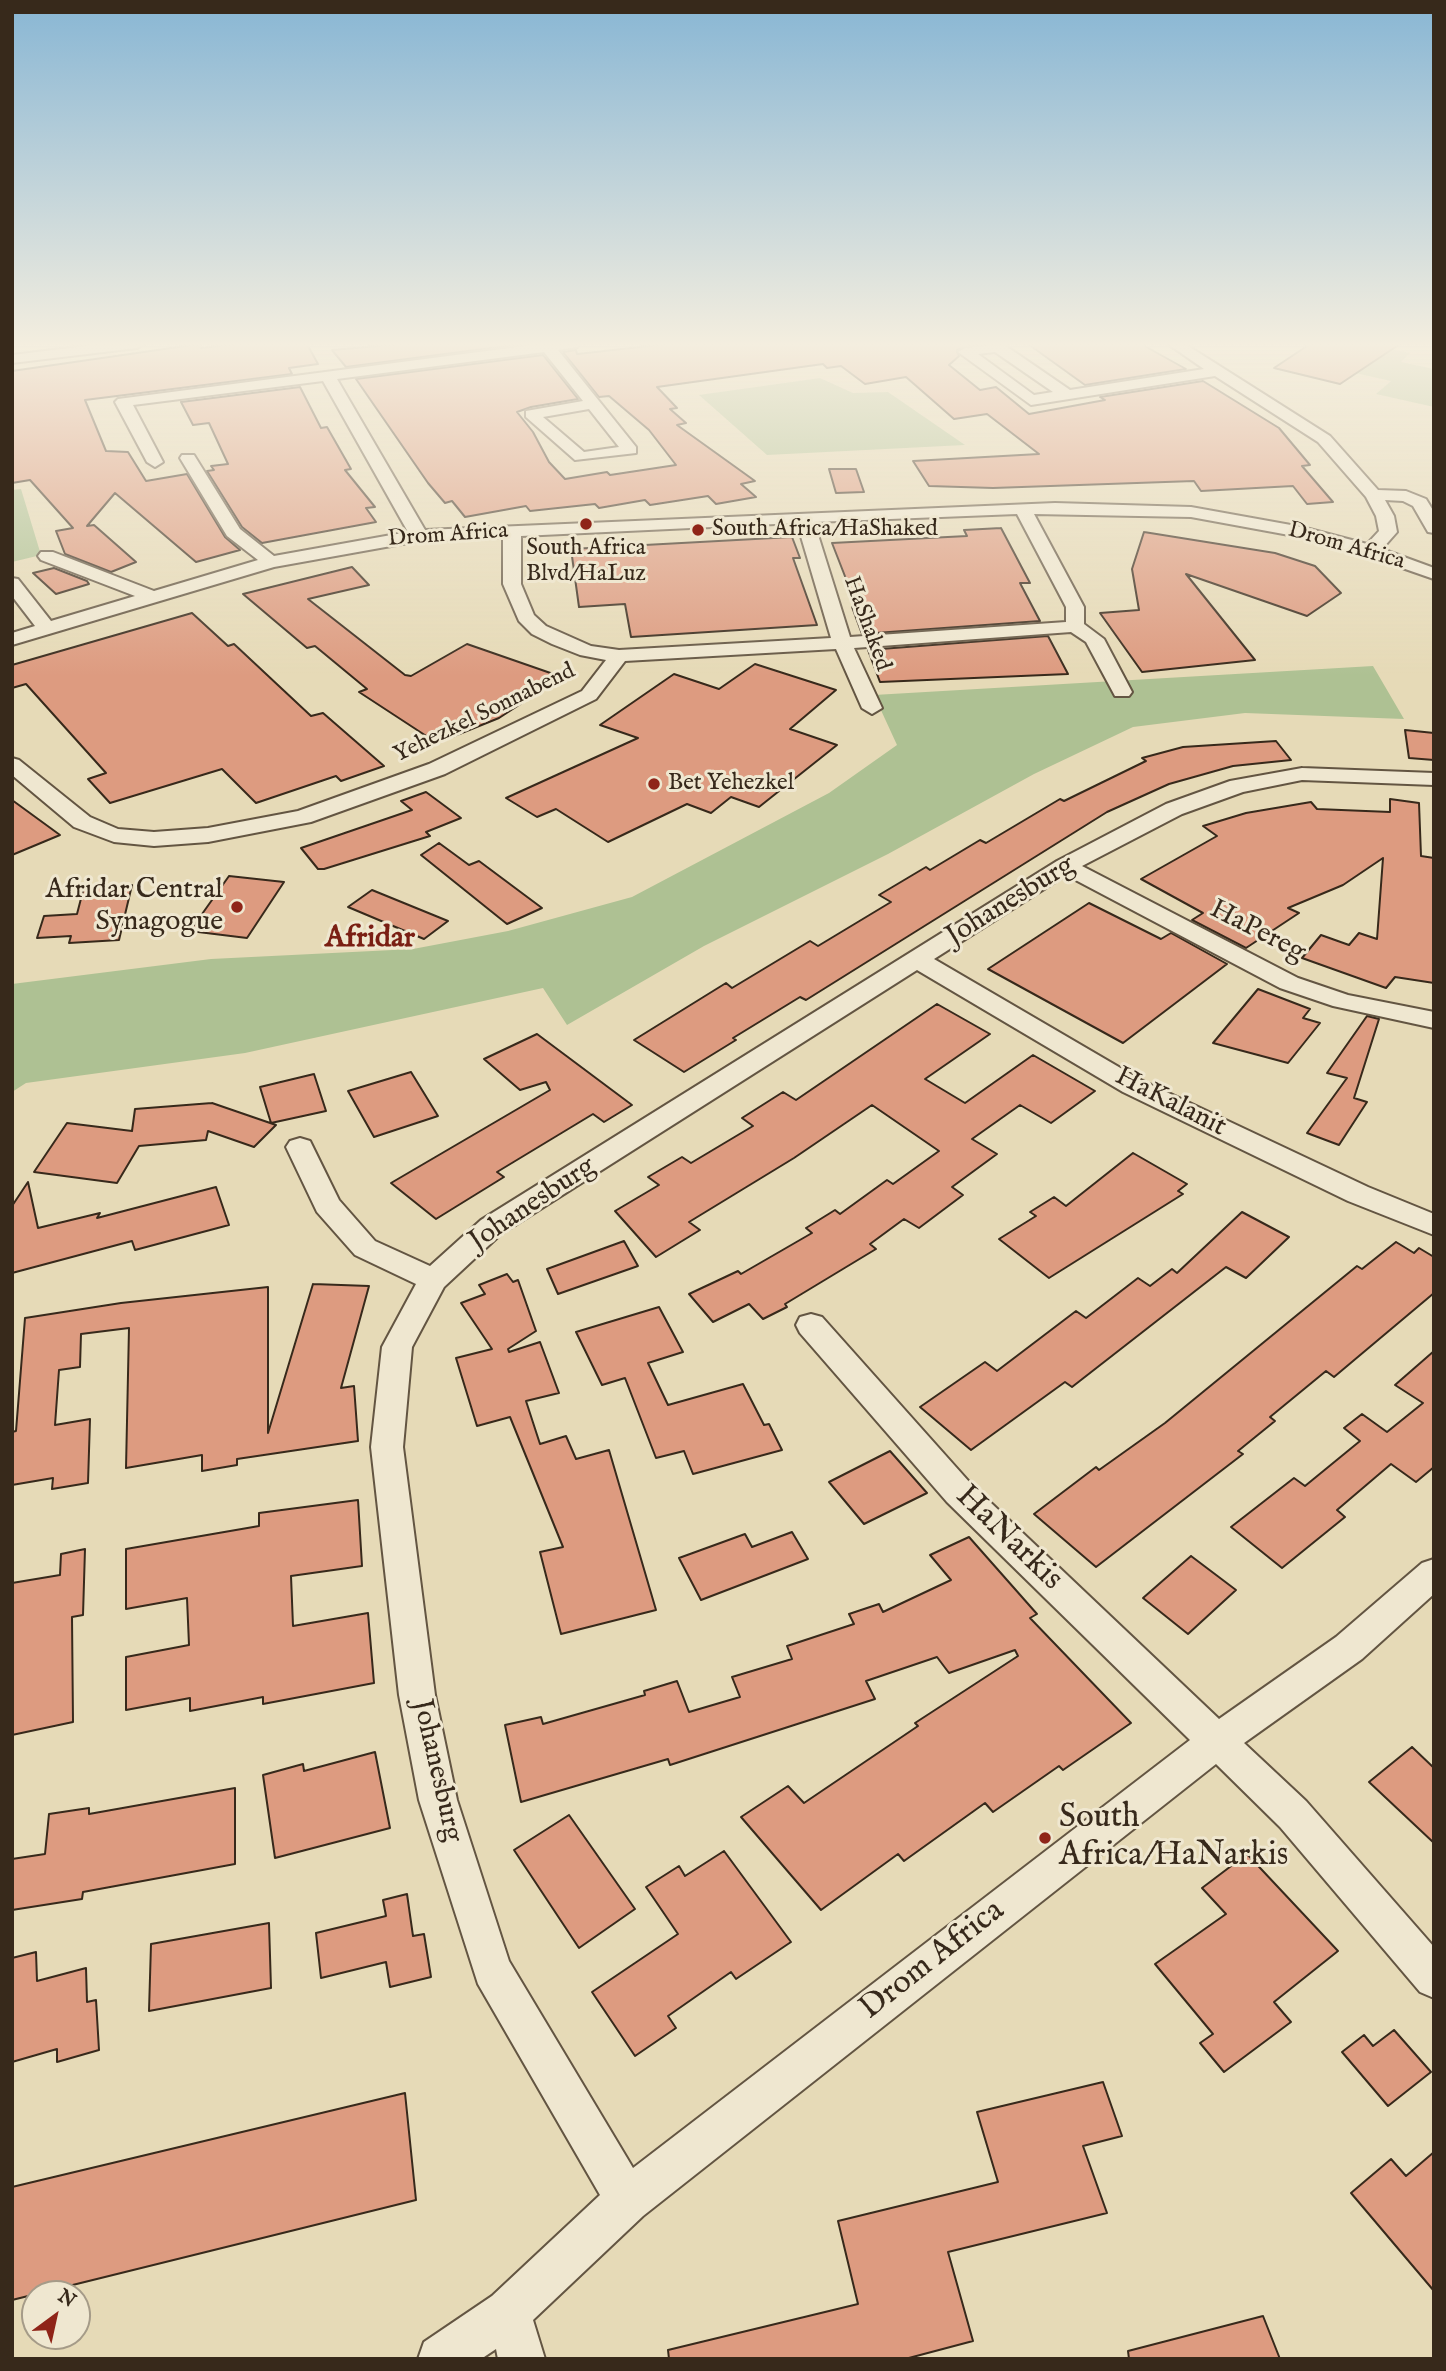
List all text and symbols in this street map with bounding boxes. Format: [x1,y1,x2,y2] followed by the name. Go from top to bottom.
[578,516,594,532] marker: South Africa Blvd/HaLuz
[712,516,938,544] place label: South Africa/HaShaked
[1284,517,1408,577] street label: Drom Africa
[387,518,509,554] street label: Drom Africa
[690,522,706,538] marker: South Africa/HaShaked
[526,535,646,589] place label: South Africa Blvd/HaLuz
[836,573,896,675] street label: HaShaked
[390,658,580,770] street label: Yehezkel Sonnabend
[668,770,794,798] place label: Bet Yehezkel
[646,776,662,792] marker: Bet Yehezkel
[941,849,1081,955] street label: Johanesburg
[45,874,223,940] place label: Afridar Central Synagogue
[1203,894,1311,970] street label: HaPereg
[229,899,245,915] marker: Afridar Central Synagogue
[325,922,415,958] district label: Afridar
[1109,1061,1231,1145] street label: HaKalanit
[463,1151,603,1259] street label: Johanesburg
[946,1478,1070,1600] street label: HaNarkis
[403,1697,469,1845] street label: Johanesburg
[1059,1799,1288,1877] place label: South Africa/HaNarkis
[1037,1830,1053,1846] marker: South Africa/HaNarkis
[853,1892,1013,2030] street label: Drom Africa
[21,2280,91,2350] north arrow
[53,2285,80,2314] text: N

